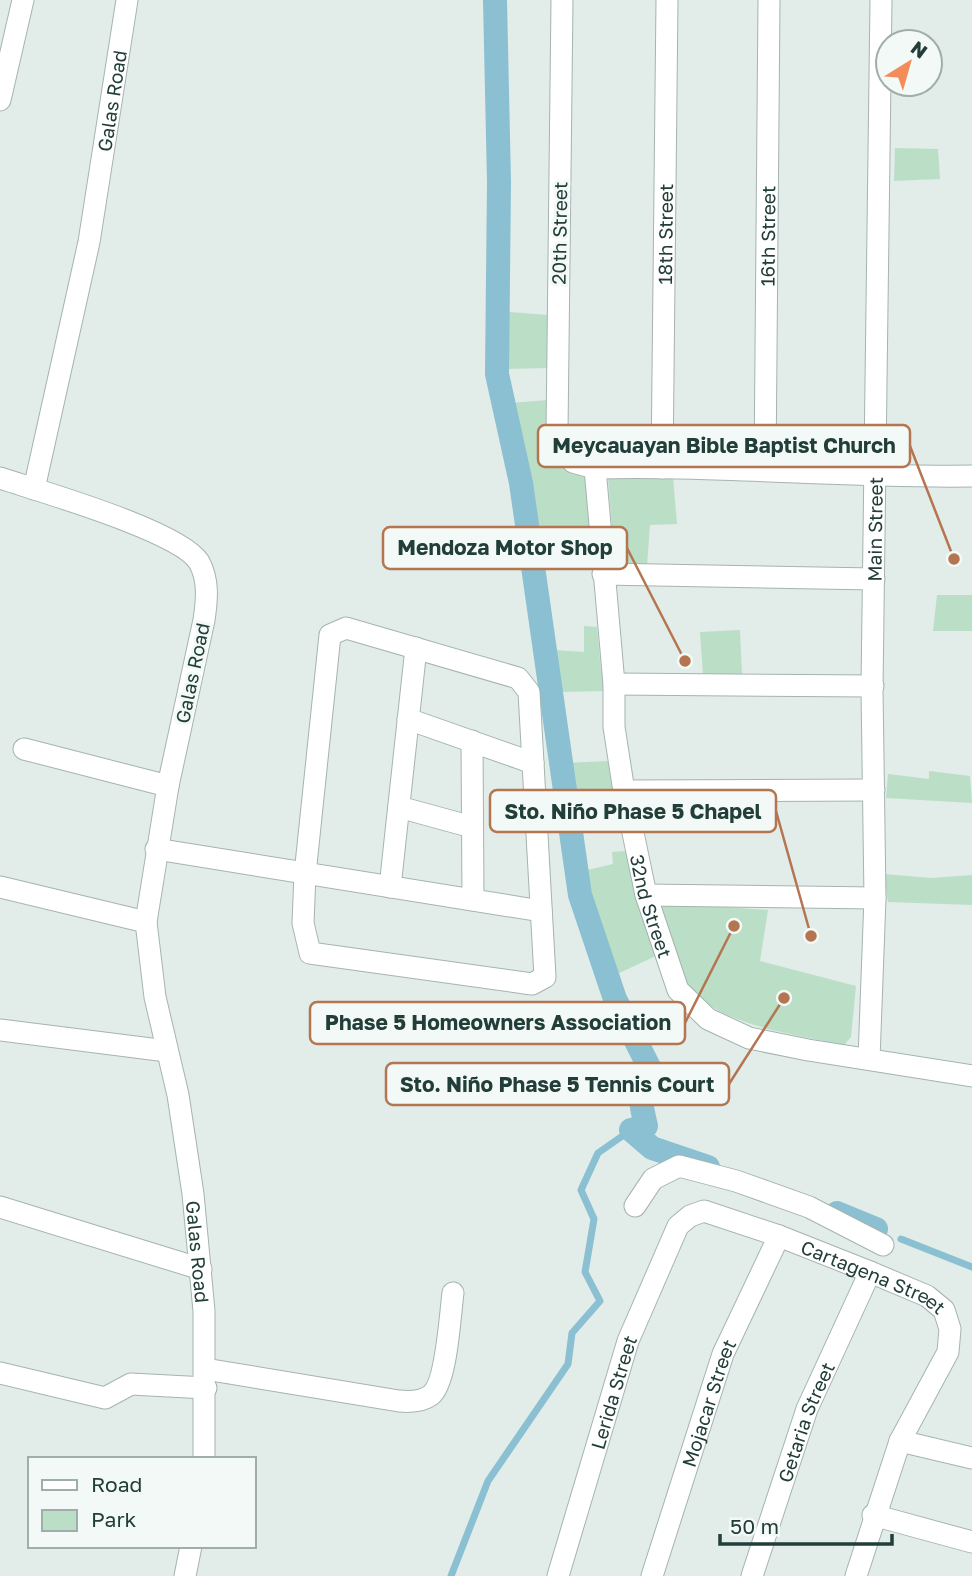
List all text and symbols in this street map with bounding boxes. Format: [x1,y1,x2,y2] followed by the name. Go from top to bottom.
[874,28,944,98] north arrow
[907,35,932,63] text: N
[92,48,130,153] street label: Galas Road
[547,181,571,285] street label: 20th Street
[652,183,677,285] street label: 18th Street
[755,185,779,287] street label: 16th Street
[538,425,910,467] callout: Meycauayan Bible Baptist Church
[552,432,896,458] text: Meycauayan Bible Baptist Church
[862,477,886,582] street label: Main Street
[383,527,627,569] callout: Mendoza Motor Shop
[397,534,613,560] text: Mendoza Motor Shop
[170,621,214,725] street label: Galas Road
[490,790,776,832] callout: Sto. Niño Phase 5 Chapel
[504,798,762,824] text: Sto. Niño Phase 5 Chapel
[626,852,678,961] street label: 32nd Street
[310,1002,685,1044] callout: Phase 5 Homeowners Association
[325,1009,671,1035] text: Phase 5 Homeowners Association
[386,1063,729,1105] callout: Sto. Niño Phase 5 Tennis Court
[400,1071,714,1097] text: Sto. Niño Phase 5 Tennis Court
[182,1200,215,1304] street label: Galas Road
[798,1234,951,1318] street label: Cartagena Street
[585,1331,641,1452] street label: Lerida Street
[676,1335,740,1470] street label: Mojacar Street
[772,1358,839,1485] street label: Getaria Street
[28,1457,256,1548] legend
[91,1471,142,1497] text: Road
[720,1502,892,1546] scale bar
[91,1506,137,1532] text: Park
[730,1513,779,1539] text: 50 m

